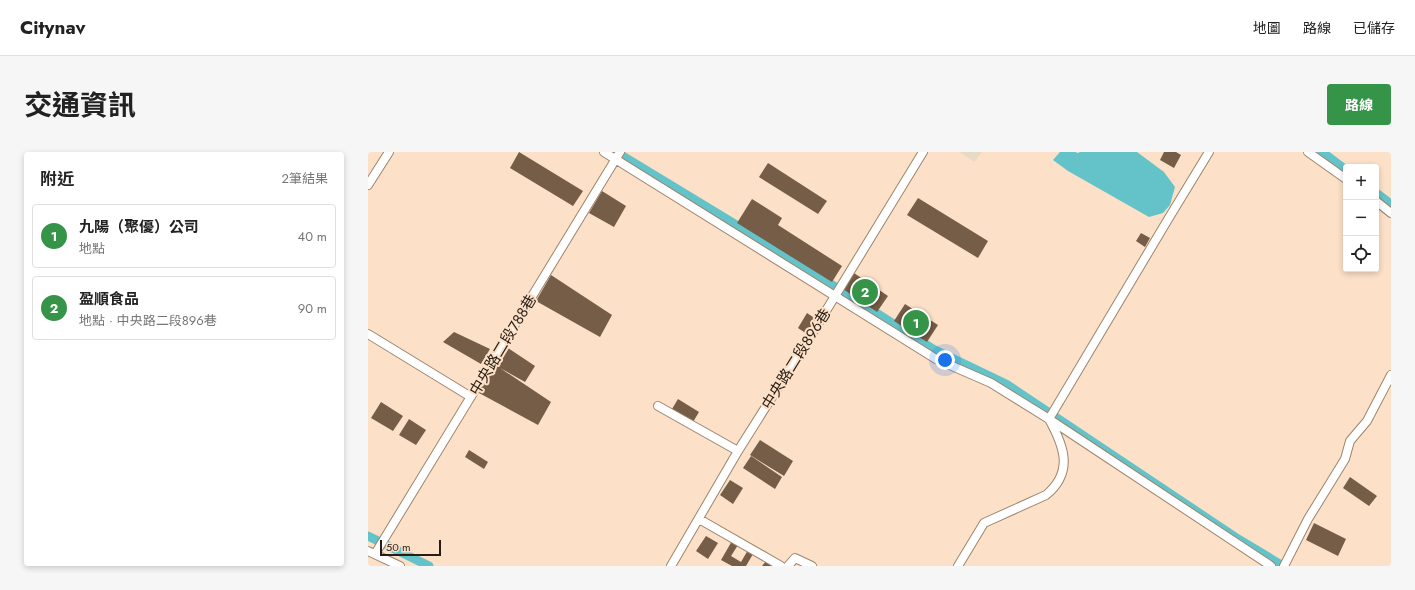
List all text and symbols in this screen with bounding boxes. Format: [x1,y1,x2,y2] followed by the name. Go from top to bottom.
[20,14,86,41] text: Citynav
[1253,18,1281,38] text: 地圖
[1303,18,1331,38] text: 路線
[1353,18,1395,38] text: 已儲存
[1327,84,1391,125] button: 路線
[24,85,136,126] text: 交通資訊
[1343,164,1379,272] map controls
[1343,164,1379,200] button: +
[40,167,74,191] text: 附近
[282,169,328,188] text: 2筆結果
[1343,200,1379,236] button: −
[79,216,199,238] text: 九陽（聚優）公司
[51,227,57,246] text: 1
[298,227,327,246] text: 40 m
[1343,236,1379,272] button: locate
[79,239,105,258] text: 地點
[852,277,878,307] pin: 2
[79,288,139,310] text: 盈順食品
[464,290,542,400] street label: 中央路二段788巷
[50,299,58,318] text: 2
[298,299,327,318] text: 90 m
[756,304,836,414] street label: 中央路二段896巷
[903,308,929,338] pin: 1
[79,311,217,330] text: 地點 · 中央路二段896巷
[935,350,955,370] your location
[380,538,441,557] scale bar
[386,539,411,555] text: 50 m

